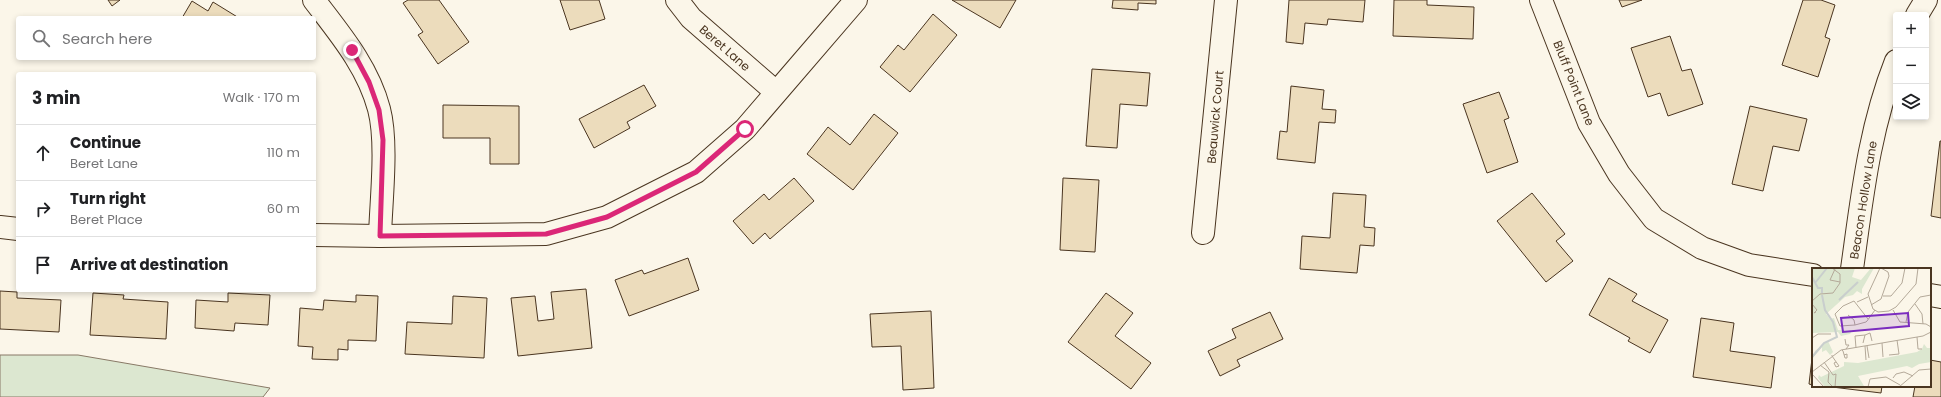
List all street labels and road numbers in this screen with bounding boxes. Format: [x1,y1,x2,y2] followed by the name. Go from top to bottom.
[696,21,754,75] street label: Beret Lane
[1549,38,1599,128] street label: Bluff Point Lane
[1202,70,1228,164] street label: Beauwick Court
[1845,140,1881,260] street label: Beacon Hollow Lane

